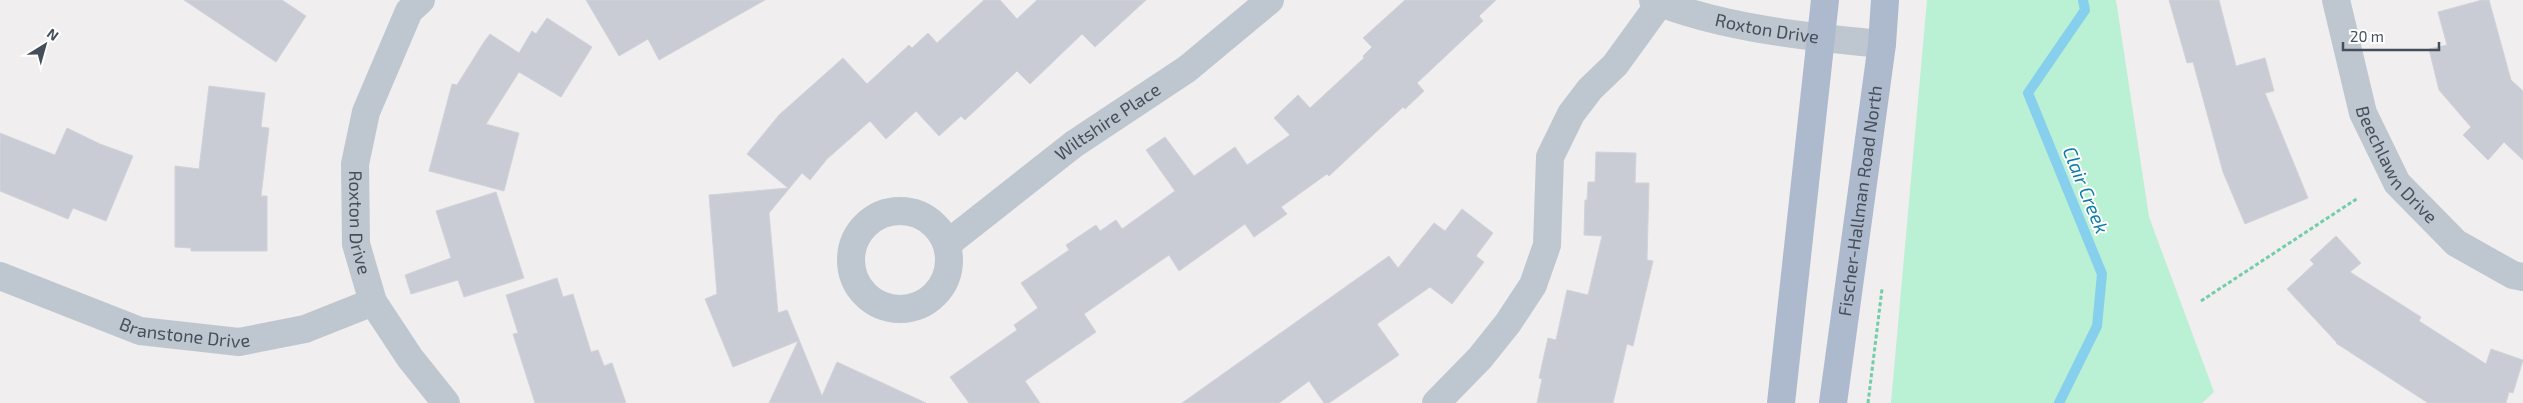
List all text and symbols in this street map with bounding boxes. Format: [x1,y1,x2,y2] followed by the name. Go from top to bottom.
[1713,8,1820,47] street label: Roxton Drive
[20,20,70,70] north arrow
[2343,20,2439,52] scale bar
[44,24,62,44] text: N
[2350,27,2384,45] text: 20 m
[1050,78,1164,165] street label: Wiltshire Place
[1833,84,1886,317] street label: Fischer-Hallman Road North
[2352,104,2442,227] street label: Beechlawn Drive
[2059,143,2114,237] water label: Clair Creek
[345,170,376,277] street label: Roxton Drive
[116,312,252,352] street label: Branstone Drive

